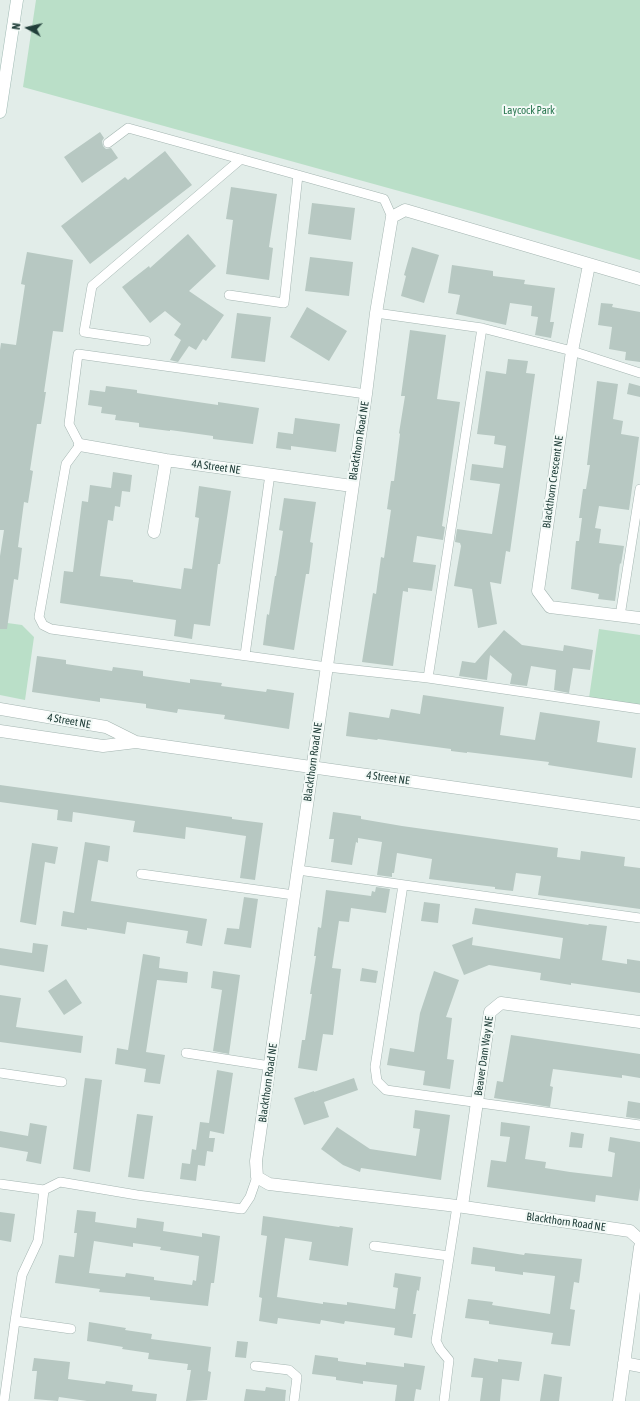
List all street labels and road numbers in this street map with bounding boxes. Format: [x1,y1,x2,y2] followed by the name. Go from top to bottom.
[346,401,372,481] street label: Blackthorn Road NE
[540,435,566,529] street label: Blackthorn Crescent NE
[191,457,241,477] street label: 4A Street NE
[46,711,92,731] street label: 4 Street NE
[301,722,325,802] street label: Blackthorn Road NE
[366,768,410,788] street label: 4 Street NE
[472,1015,496,1097] street label: Beaver Dam Way NE
[256,1043,280,1123] street label: Blackthorn Road NE
[526,1210,606,1234] street label: Blackthorn Road NE

